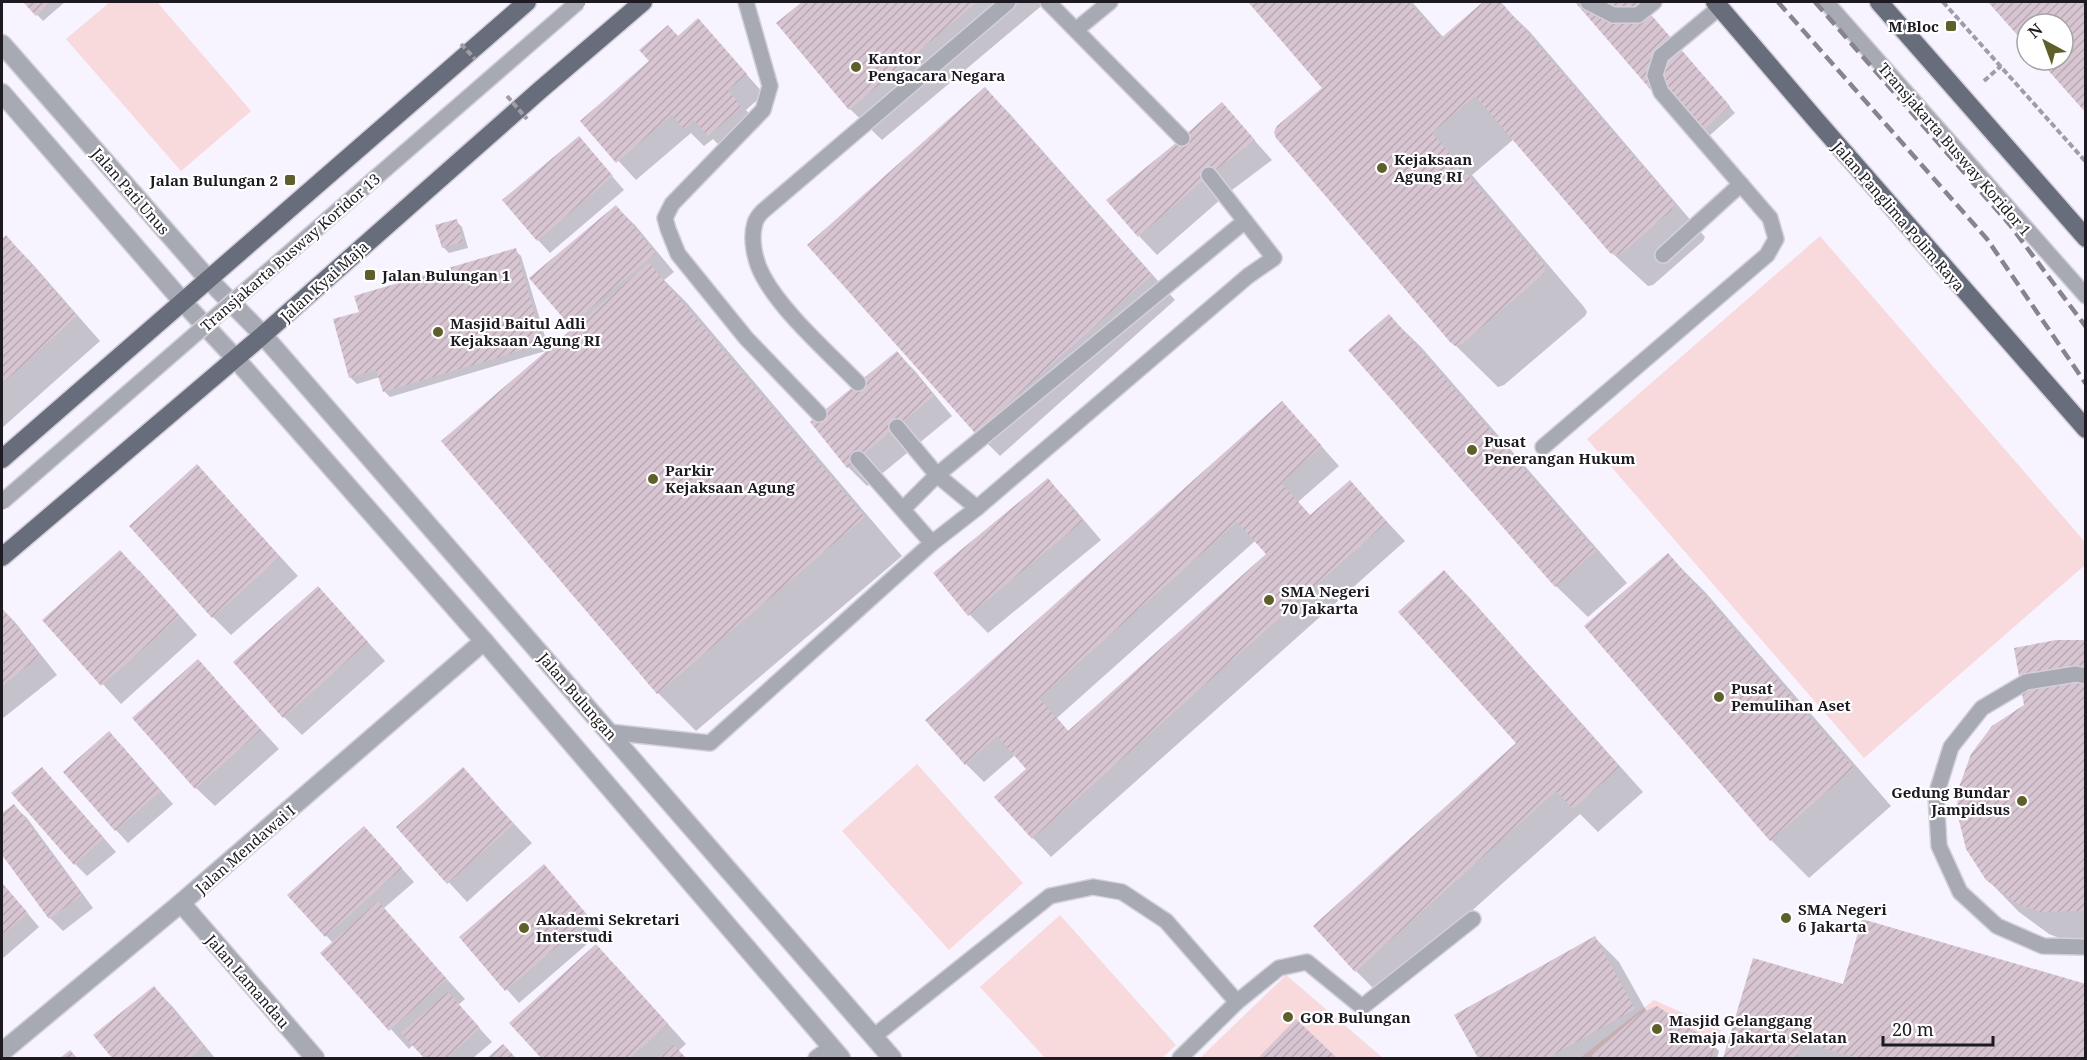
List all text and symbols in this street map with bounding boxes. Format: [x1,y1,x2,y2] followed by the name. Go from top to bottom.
[2015,12,2075,72] north arrow
[1888,16,1939,36] place label: M Bloc
[2023,18,2047,43] text: N
[1944,19,1958,33] marker: M Bloc
[868,48,1005,85] place label: Kantor Pengacara Negara
[1874,58,2036,240] street label: Transjakarta Busway Koridor 1
[849,60,863,74] marker: Kantor Pengacara Negara
[1828,136,1969,295] street label: Jalan Panglima Polim Raya
[87,143,174,239] street label: Jalan Pati Unus
[1394,149,1472,186] place label: Kejaksaan Agung RI
[1375,161,1389,175] marker: Kejaksaan Agung RI
[196,168,384,336] street label: Transjakarta Busway Koridor 13
[149,170,278,190] place label: Jalan Bulungan 2
[283,173,297,187] marker: Jalan Bulungan 2
[275,236,372,326] street label: Jalan Kyai Maja
[381,265,510,285] place label: Jalan Bulungan 1
[363,268,377,282] marker: Jalan Bulungan 1
[450,313,601,350] place label: Masjid Baitul Adli Kejaksaan Agung RI
[431,325,445,339] marker: Masjid Baitul Adli Kejaksaan Agung RI
[1484,431,1635,468] place label: Pusat Penerangan Hukum
[1465,443,1479,457] marker: Pusat Penerangan Hukum
[665,460,796,497] place label: Parkir Kejaksaan Agung
[646,472,660,486] marker: Parkir Kejaksaan Agung
[1281,581,1370,618] place label: SMA Negeri 70 Jakarta
[1262,593,1276,607] marker: SMA Negeri 70 Jakarta
[534,647,622,744] street label: Jalan Bulungan
[1731,678,1851,715] place label: Pusat Pemulihan Aset
[1712,690,1726,704] marker: Pusat Pemulihan Aset
[1891,782,2010,819] place label: Gedung Bundar Jampidsus
[2015,794,2029,808] marker: Gedung Bundar Jampidsus
[190,800,299,898] street label: Jalan Mendawai I
[1798,899,1887,936] place label: SMA Negeri 6 Jakarta
[536,909,680,946] place label: Akademi Sekretari Interstudi
[1779,911,1793,925] marker: SMA Negeri 6 Jakarta
[517,921,531,935] marker: Akademi Sekretari Interstudi
[201,929,294,1032] street label: Jalan Lamandau
[1300,1007,1411,1027] place label: GOR Bulungan
[1883,1009,1992,1047] scale bar
[1281,1010,1295,1024] marker: GOR Bulungan
[1669,1010,1847,1047] place label: Masjid Gelanggang Remaja Jakarta Selatan
[1892,1017,1934,1041] text: 20 m
[1650,1022,1664,1036] marker: Masjid Gelanggang Remaja Jakarta Selatan

